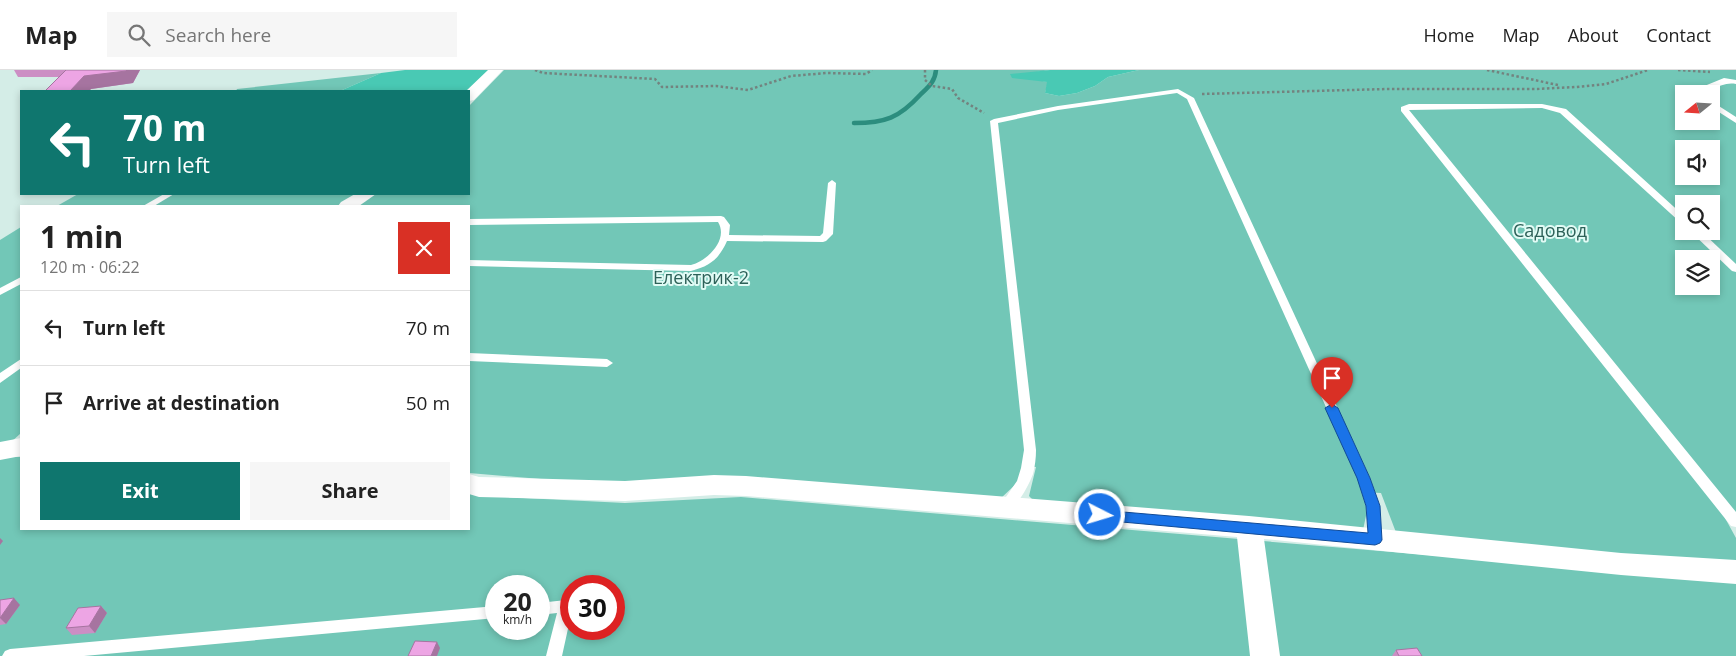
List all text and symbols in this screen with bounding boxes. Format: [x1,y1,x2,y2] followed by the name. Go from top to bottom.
[107,12,457,57] search box
[25,18,77,51] text: Map
[125,21,153,49] icon: search
[165,22,271,48] text: Search here
[1424,23,1474,47] text: Home
[1502,23,1540,47] text: Map
[1568,23,1618,47] text: About
[1646,23,1711,47] text: Contact
[1675,85,1720,130] north arrow
[1675,85,1720,295] map controls
[123,104,206,151] text: 70 m
[40,110,105,175] icon: left
[1675,140,1720,185] button: sound
[123,149,210,179] text: Turn left
[1675,195,1720,240] button: search
[40,216,123,257] text: 1 min
[1513,218,1587,242] park label: Садовод
[398,222,450,274] button: close
[1675,250,1720,295] button: layers
[40,256,140,278] text: 120 m · 06:22
[653,265,749,289] park label: Електрик-2
[40,314,68,342] icon: left
[83,315,165,341] text: Turn left
[406,315,450,341] text: 70 m
[1311,357,1353,408] pin
[1318,364,1346,392] icon: arrive
[40,389,68,417] icon: arrive
[83,390,280,416] text: Arrive at destination
[406,390,450,416] text: 50 m
[40,462,240,520] button: Exit
[250,462,450,520] button: Share
[1073,488,1125,540] position arrow
[560,575,625,640] speed limit sign: 30
[503,584,532,618] text: 20
[503,611,532,628] text: km/h

